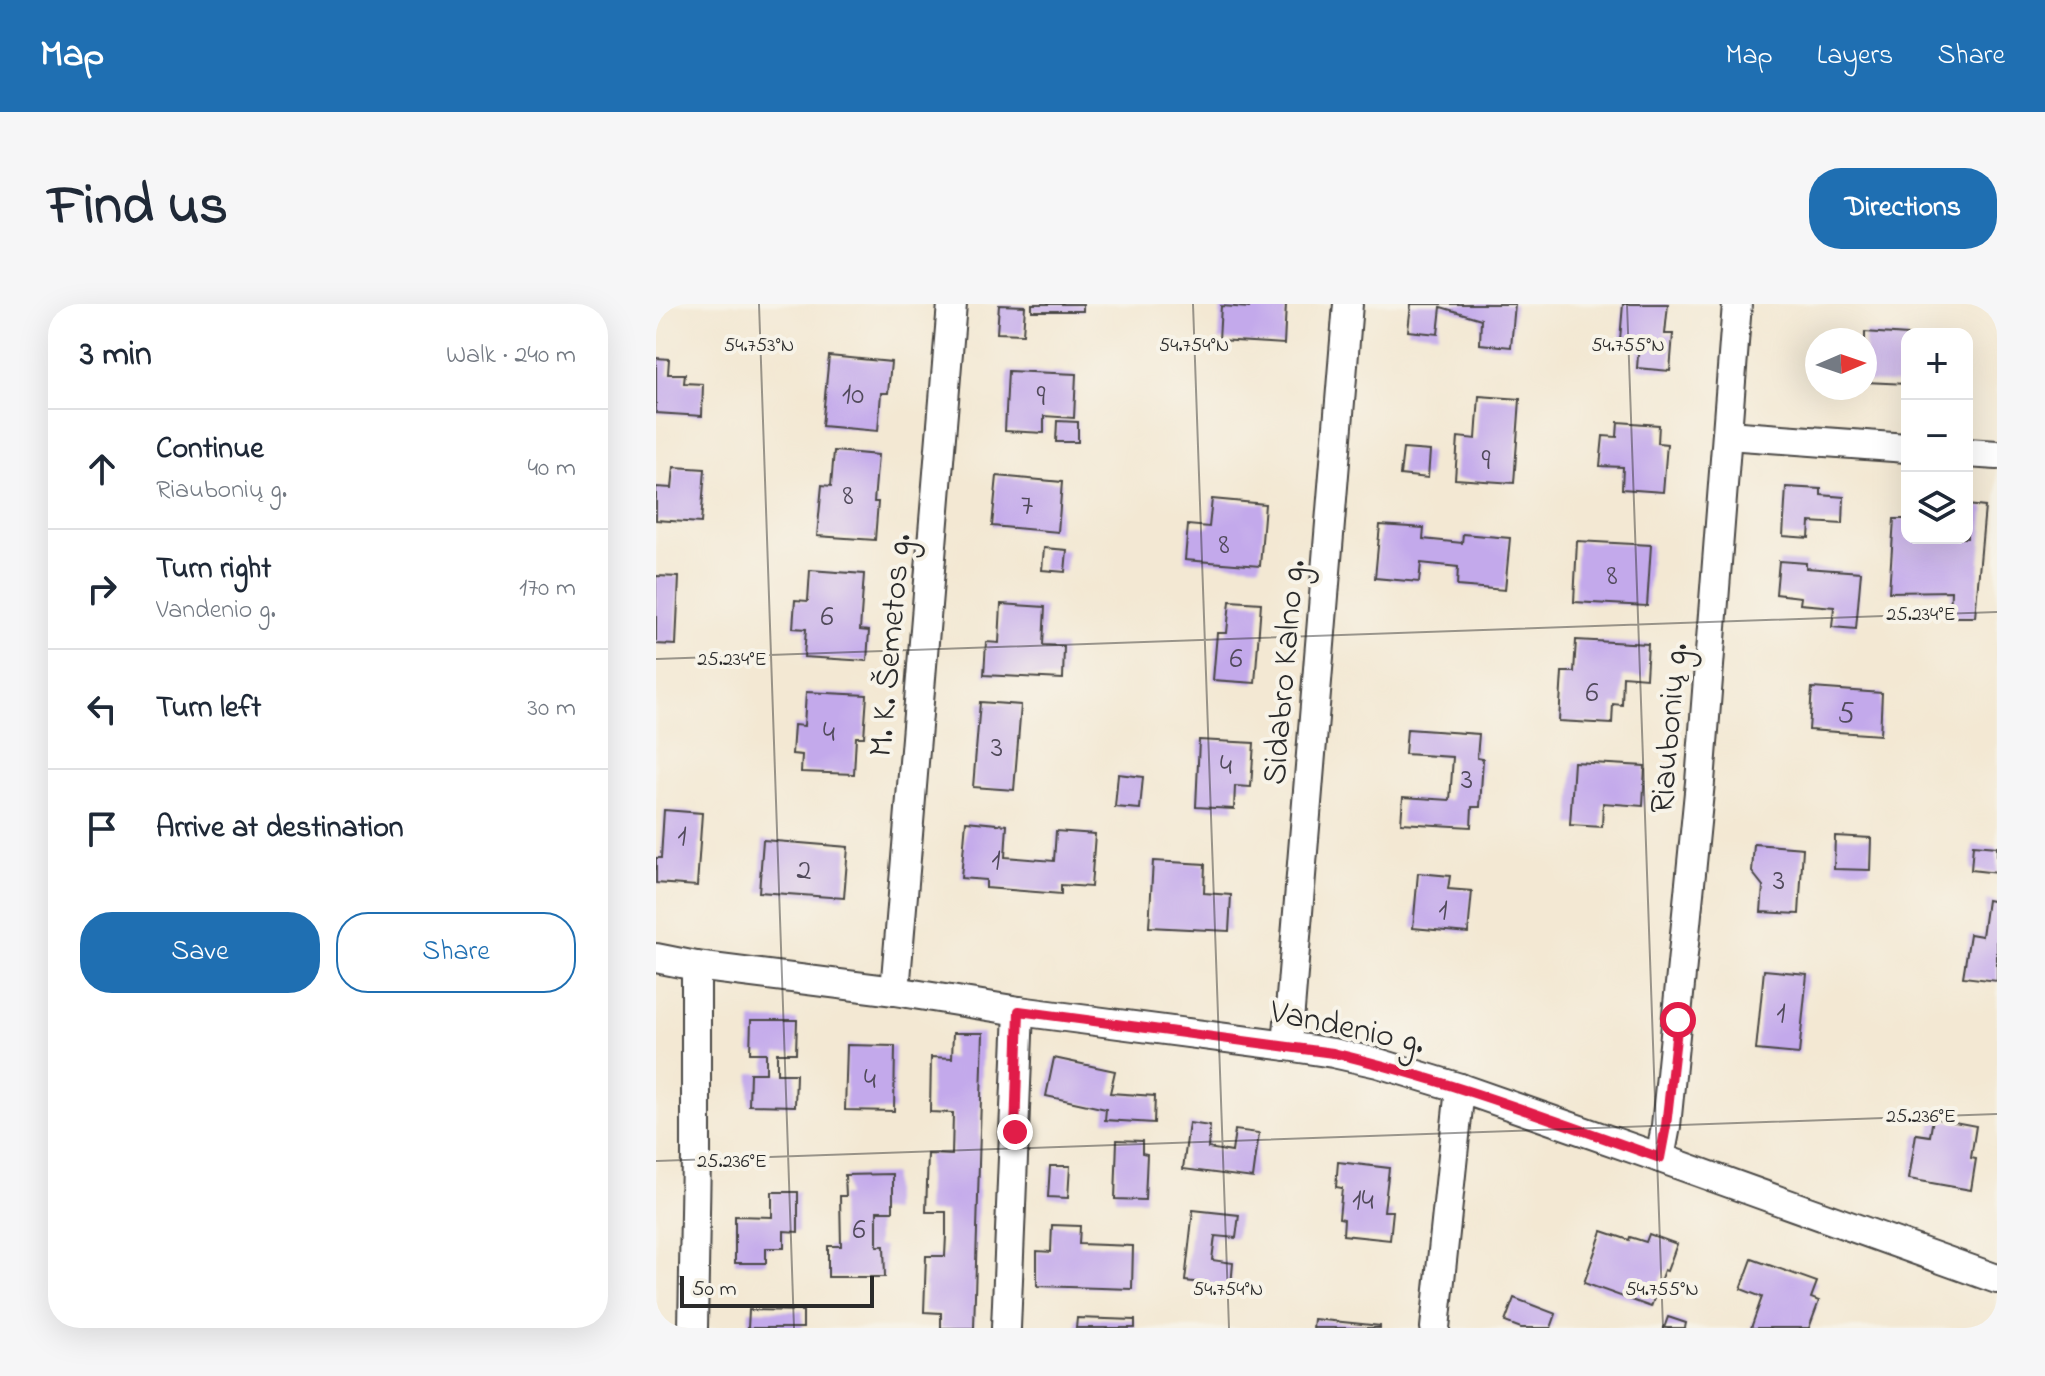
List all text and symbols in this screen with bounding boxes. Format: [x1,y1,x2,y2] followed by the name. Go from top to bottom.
[40,28,104,84] text: Map
[1725,36,1773,77] text: Map
[1817,36,1893,77] text: Layers
[1937,36,2005,77] text: Share
[48,168,228,249] text: Find us
[1809,168,1997,249] button: Directions
[1805,328,1877,400] north arrow
[1901,328,1973,544] map controls
[1901,328,1973,400] button: +
[80,331,152,381] text: 3 min
[724,332,794,361] text: 54.753°N
[1159,332,1229,361] text: 54.754°N
[1591,332,1665,361] text: 54.755°N
[446,337,576,375] text: Walk · 240 m
[842,374,864,418] house number: 10
[1036,376,1046,420] house number: 9
[1901,400,1973,472] button: −
[156,428,264,472] text: Continue
[1481,440,1491,484] house number: 9
[80,447,124,491] icon: ahead
[527,450,576,488] text: 40 m
[156,472,287,510] text: Riaubonių g.
[1901,472,1973,544] button: layers
[842,475,854,519] house number: 8
[1021,485,1033,529] house number: 7
[1218,524,1230,568] house number: 8
[857,532,927,759] street label: M. K. Šemetos g.
[156,548,271,592] text: Turn right
[1606,555,1618,599] house number: 8
[1251,558,1321,787] street label: Sidabro Kalno g.
[80,567,124,611] icon: right
[519,570,576,608] text: 170 m
[156,592,276,630] text: Vandenio g.
[820,596,834,640] house number: 6
[1886,601,1956,630] text: 25.234°E
[1229,638,1243,682] house number: 6
[1639,641,1703,816] street label: Riaubonių g.
[697,646,767,675] text: 25.234°E
[1585,672,1599,716] house number: 6
[80,687,124,731] icon: left
[156,687,261,731] text: Turn left
[527,690,576,728] text: 30 m
[1837,693,1855,737] house number: 5
[823,712,835,756] house number: 4
[991,727,1003,771] house number: 3
[1220,745,1232,789] house number: 4
[1461,759,1473,803] house number: 3
[80,807,124,851] icon: arrive
[156,807,404,851] text: Arrive at destination
[677,816,687,860] house number: 1
[991,840,1001,884] house number: 1
[797,850,812,894] house number: 2
[1773,860,1785,904] house number: 3
[1438,890,1448,934] house number: 1
[80,912,320,993] button: Save
[336,912,576,993] button: Share
[1264,988,1429,1070] street label: Vandenio g.
[1776,993,1786,1037] house number: 1
[1660,1002,1696,1038] route start
[864,1059,876,1103] house number: 4
[1886,1103,1956,1132] text: 25.236°E
[997,1114,1033,1150] route end
[697,1148,767,1177] text: 25.236°E
[1352,1180,1374,1224] house number: 14
[852,1209,866,1253] house number: 6
[680,1272,874,1308] scale bar
[692,1274,737,1306] text: 50 m
[1193,1276,1263,1305] text: 54.754°N
[1625,1276,1699,1305] text: 54.755°N

